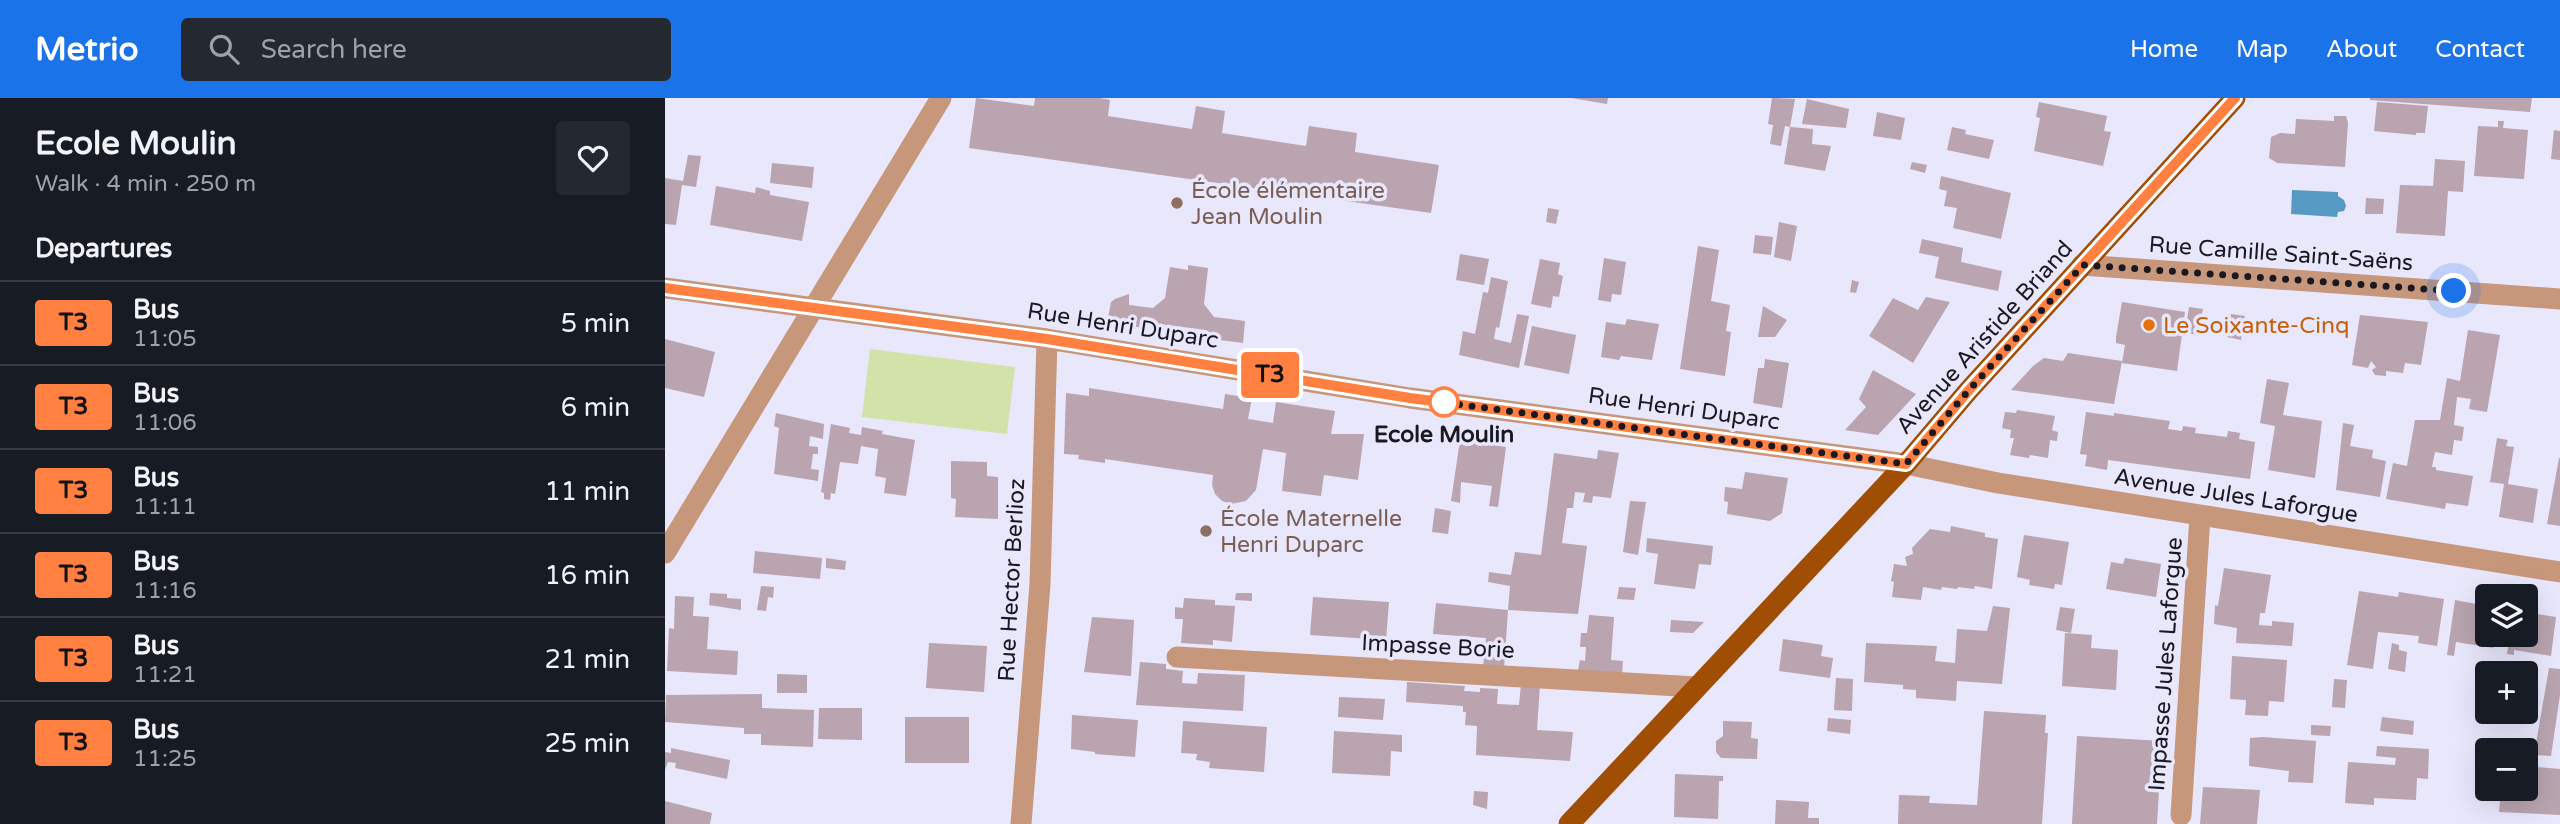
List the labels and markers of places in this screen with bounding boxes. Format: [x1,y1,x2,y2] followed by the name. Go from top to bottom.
[1191,177,1385,231] place label: École élémentaire Jean Moulin
[1169,195,1185,211] marker: École élémentaire Jean Moulin
[2163,312,2349,340] place label: Le Soixante-Cinq
[2141,317,2157,333] marker: Le Soixante-Cinq
[1429,387,1459,417] marker: Ecole Moulin
[1374,421,1514,449] place label: Ecole Moulin
[1220,505,1402,559] place label: École Maternelle Henri Duparc
[1198,523,1214,539] marker: École Maternelle Henri Duparc

